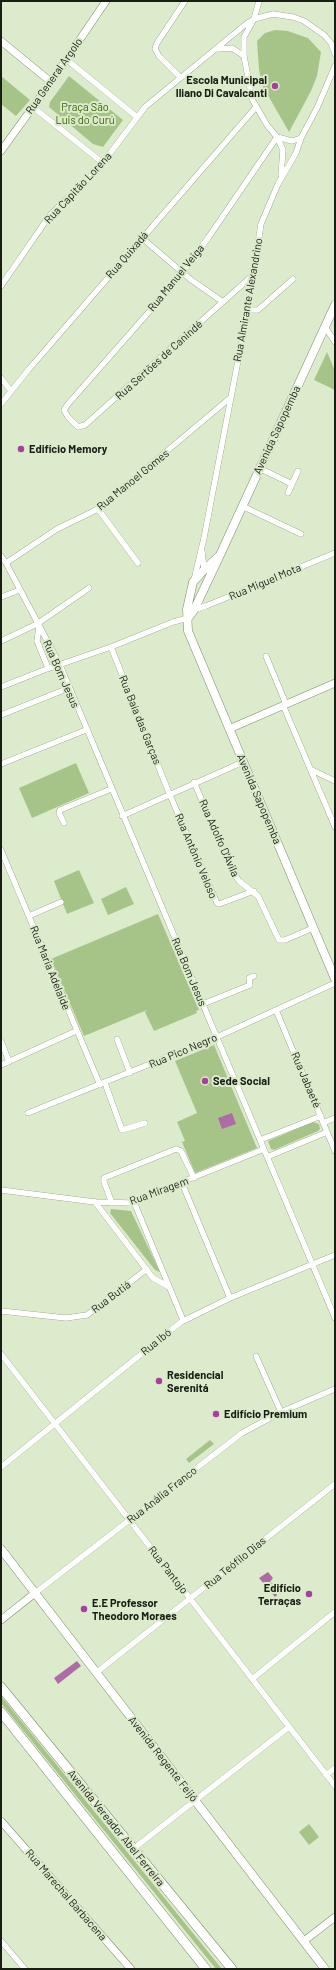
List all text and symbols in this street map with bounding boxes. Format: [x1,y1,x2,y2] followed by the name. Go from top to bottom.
[23,35,85,117] street label: Rua General Argolo
[176,73,267,99] place label: Escola Municipal Iliano Di Cavalcanti
[270,81,280,91] marker: Escola Municipal Iliano Di Cavalcanti
[55,100,115,126] park label: Praça São Luis do Curú
[41,150,115,226] street label: Rua Capitão Lorena
[103,229,151,281] street label: Rua Quixadá
[231,237,265,363] street label: Rua Almirante Alexandrino
[145,242,207,314] street label: Rua Manuel Veiga
[113,317,205,403] street label: Rua Sertões de Canindé
[251,384,303,476] street label: Avenida Sapopemba
[29,442,107,456] place label: Edifício Memory
[16,444,26,454] marker: Edifício Memory
[94,447,172,513] street label: Rua Manoel Gomes
[227,561,303,603] street label: Rua Miguel Mota
[40,638,82,710] street label: Rua Bom Jesus
[116,673,164,767] street label: Rua Baía das Garças
[234,752,284,846] street label: Avenida Sapopemba
[196,797,242,879] street label: Rua Adolfo D'Ávila
[172,811,220,901] street label: Rua Antônio Veloso
[27,924,73,1012] street label: Rua Maria Adelaide
[169,936,209,1008] street label: Rua Bom Jesus
[147,1031,219,1071] street label: Rua Pico Negro
[288,1050,324,1110] street label: Rua Jabaeté
[213,1074,270,1088] place label: Sede Social
[200,1076,210,1086] marker: Sede Social
[128,1174,190,1208] street label: Rua Miragem
[89,1278,133,1316] street label: Rua Butiá
[138,1326,174,1358] street label: Rua Ibó
[167,1368,223,1394] place label: Residencial Serenitá
[154,1376,164,1386] marker: Residencial Serenitá
[224,1407,307,1421] place label: Edifício Premium
[211,1409,221,1419] marker: Edifício Premium
[124,1464,200,1526] street label: Rua Anália Franco
[201,1534,269,1592] street label: Rua Teófilo Dias
[145,1543,191,1597] street label: Rua Pantojo
[258,1581,301,1607] place label: Edifício Terraças
[304,1589,314,1599] marker: Edifício Terraças
[92,1596,177,1622] place label: E.E Professor Theodoro Moraes
[79,1604,89,1614] marker: E.E Professor Theodoro Moraes
[125,1714,201,1804] street label: Avenida Regente Feijó
[65,1767,167,1889] street label: Avenida Vereador Abel Ferreira
[23,1847,109,1943] street label: Rua Marechal Barbacena

